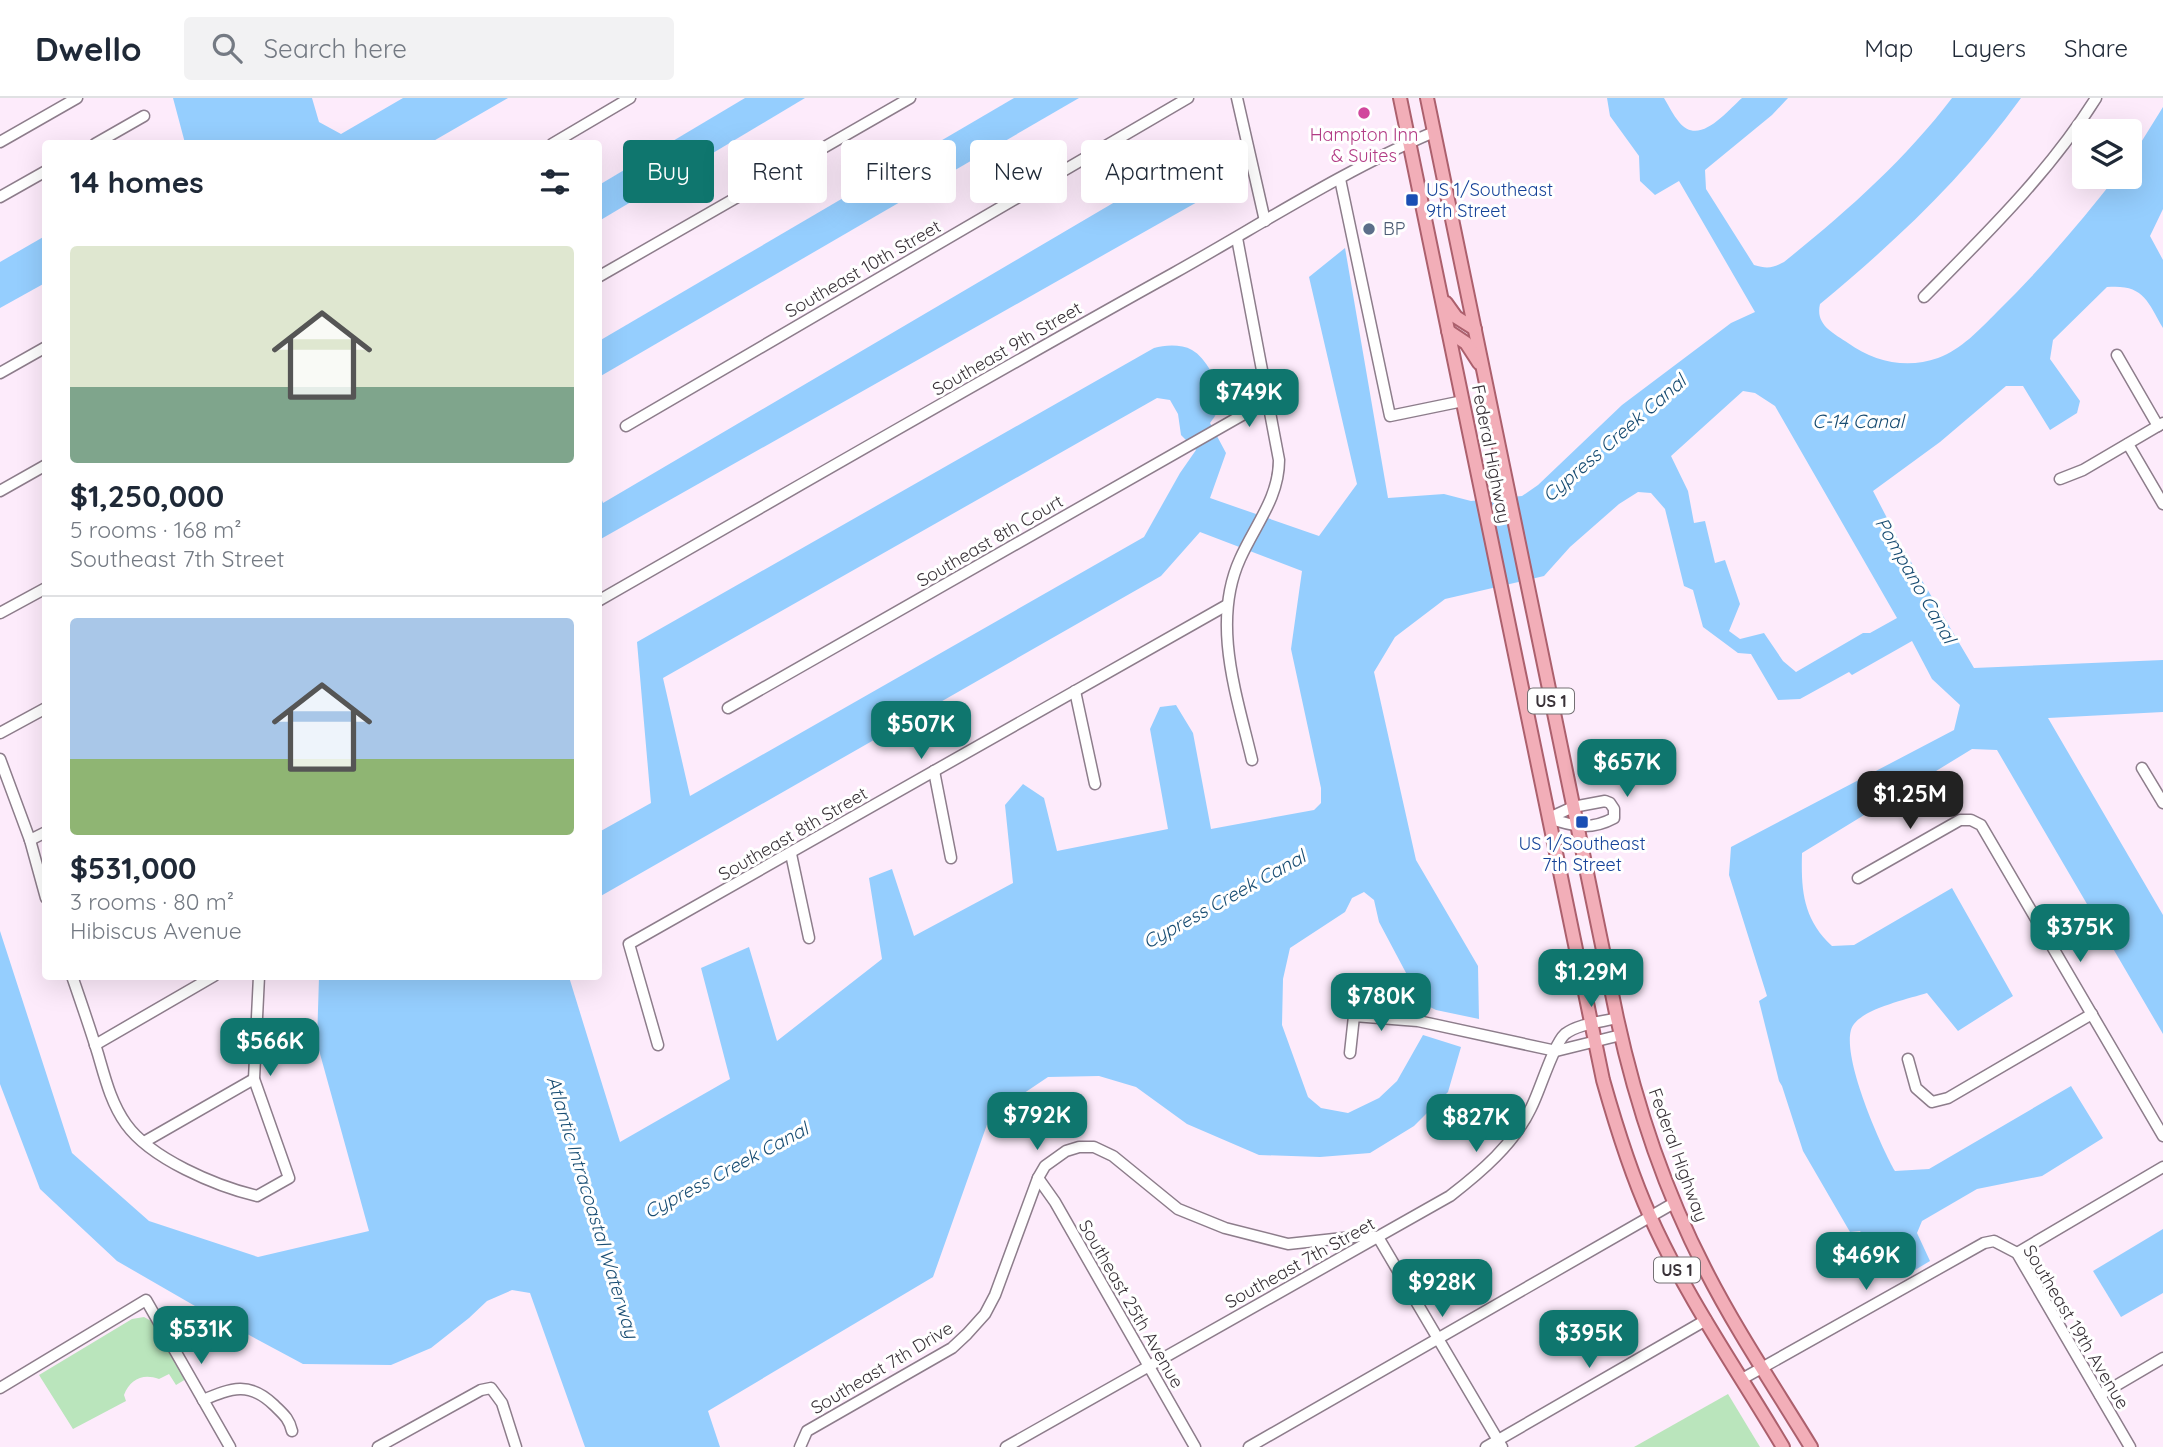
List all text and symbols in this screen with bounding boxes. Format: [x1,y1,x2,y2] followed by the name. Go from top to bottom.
[184,17,674,80] search box
[35,28,142,69] text: Dwello
[208,29,246,67] icon: search
[264,32,407,65] text: Search here
[1864,33,1913,63] text: Map
[1951,33,2026,63] text: Layers
[2064,33,2128,63] text: Share
[1356,105,1372,121] marker: Hampton Inn & Suites
[2072,119,2142,189] map controls
[2072,119,2142,189] button: layers
[1310,123,1418,167] place label: Hampton Inn & Suites
[623,140,714,203] chip: Buy
[728,140,827,203] chip: Rent
[841,140,956,203] chip: Filters
[970,140,1067,203] chip: New
[1081,140,1248,203] chip: Apartment
[70,163,204,201] text: 14 homes
[536,163,574,201] icon: filters
[1426,178,1553,222] place label: US 1/Southeast 9th Street
[1404,192,1420,208] marker: US 1/Southeast 9th Street
[781,215,945,323] street label: Southeast 10th Street
[1383,217,1405,240] place label: BP
[1361,221,1377,237] marker: BP
[259,292,385,418] icon: home
[928,296,1086,401] street label: Southeast 9th Street
[1537,367,1693,507] water label: Cypress Creek Canal
[1200,370,1298,429] pin: $749K
[1216,377,1282,406] text: $749K
[1467,383,1516,525] street label: Federal Highway
[1812,409,1906,433] water label: C-14 Canal
[70,477,224,515] text: $1,250,000
[913,489,1067,592] street label: Southeast 8th Court
[1870,513,1963,650] water label: Pompano Canal
[70,515,242,544] text: 5 rooms · 168 m²
[70,544,284,573] text: Southeast 7th Street
[259,664,385,790] icon: home
[1528,688,1574,714] road number: US 1
[872,702,970,761] pin: $507K
[887,709,955,738] text: $507K
[1578,740,1676,799] pin: $657K
[1593,747,1661,776] text: $657K
[1853,772,1967,831] pin: $1.25M
[1873,779,1947,808] text: $1.25M
[714,782,871,886] street label: Southeast 8th Street
[1574,814,1590,830] marker: US 1/Southeast 7th Street
[1519,832,1646,876] place label: US 1/Southeast 7th Street
[1138,843,1312,954] water label: Cypress Creek Canal
[70,849,196,887] text: $531,000
[70,887,234,916] text: 3 rooms · 80 m²
[2031,904,2129,964] pin: $375K
[2046,912,2114,941] text: $375K
[70,916,242,945] text: Hibiscus Avenue
[1534,950,1648,1009] pin: $1.29M
[1554,957,1628,986] text: $1.29M
[1332,974,1430,1033] pin: $780K
[1347,981,1415,1010] text: $780K
[221,1018,319,1078] pin: $566K
[236,1026,304,1055] text: $566K
[542,1073,645,1342] water label: Atlantic Intracoastal Waterway
[1644,1085,1713,1225] street label: Federal Highway
[988,1093,1086,1152] pin: $792K
[1427,1094,1525,1154] pin: $827K
[1003,1100,1071,1129] text: $792K
[1442,1102,1510,1131] text: $827K
[640,1115,814,1223] water label: Cypress Creek Canal
[1221,1212,1379,1313] street label: Southeast 7th Street
[1074,1215,1189,1392] street label: Southeast 25th Avenue
[1817,1232,1915,1292] pin: $469K
[1832,1240,1900,1269] text: $469K
[2018,1240,2135,1413] street label: Southeast 19th Avenue
[1654,1258,1700,1282] road number: US 1
[1393,1260,1491,1319] pin: $928K
[1408,1267,1476,1296] text: $928K
[152,1306,250,1366] pin: $531K
[1540,1310,1638,1370] pin: $395K
[169,1314,233,1343] text: $531K
[806,1316,957,1419] street label: Southeast 7th Drive
[1555,1318,1623,1347] text: $395K

